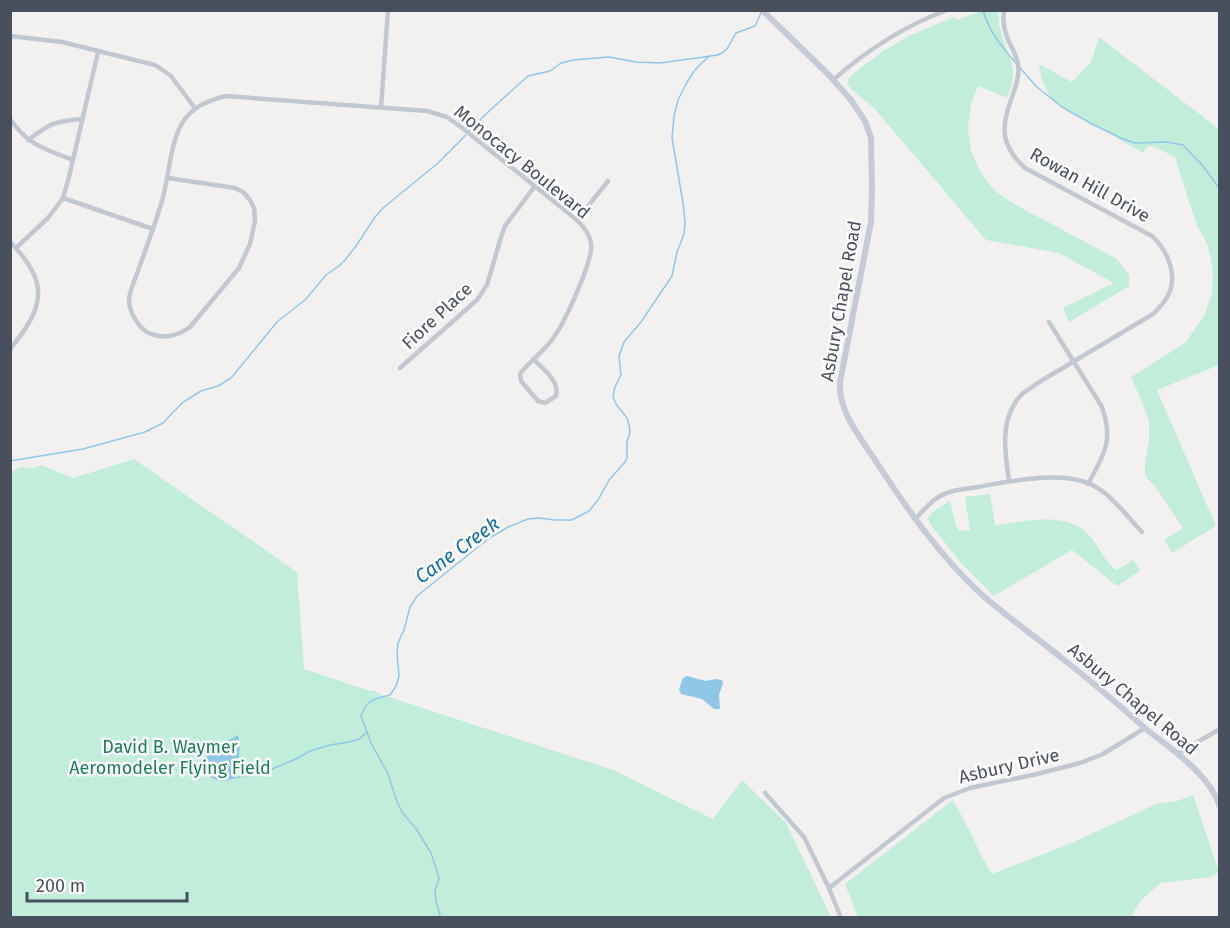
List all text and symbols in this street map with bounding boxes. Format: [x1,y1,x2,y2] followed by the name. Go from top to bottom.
[450,100,594,224] street label: Monocacy Boulevard
[1026,143,1154,227] street label: Rowan Hill Drive
[816,219,866,383] street label: Asbury Chapel Road
[397,278,477,354] street label: Fiore Place
[410,511,504,589] water label: Cane Creek
[1064,638,1202,760] street label: Asbury Chapel Road
[69,736,271,779] park label: David B. Waymer Aeromodeler Flying Field
[957,744,1061,788] street label: Asbury Drive
[27,865,188,903] scale bar
[36,875,85,897] text: 200 m

